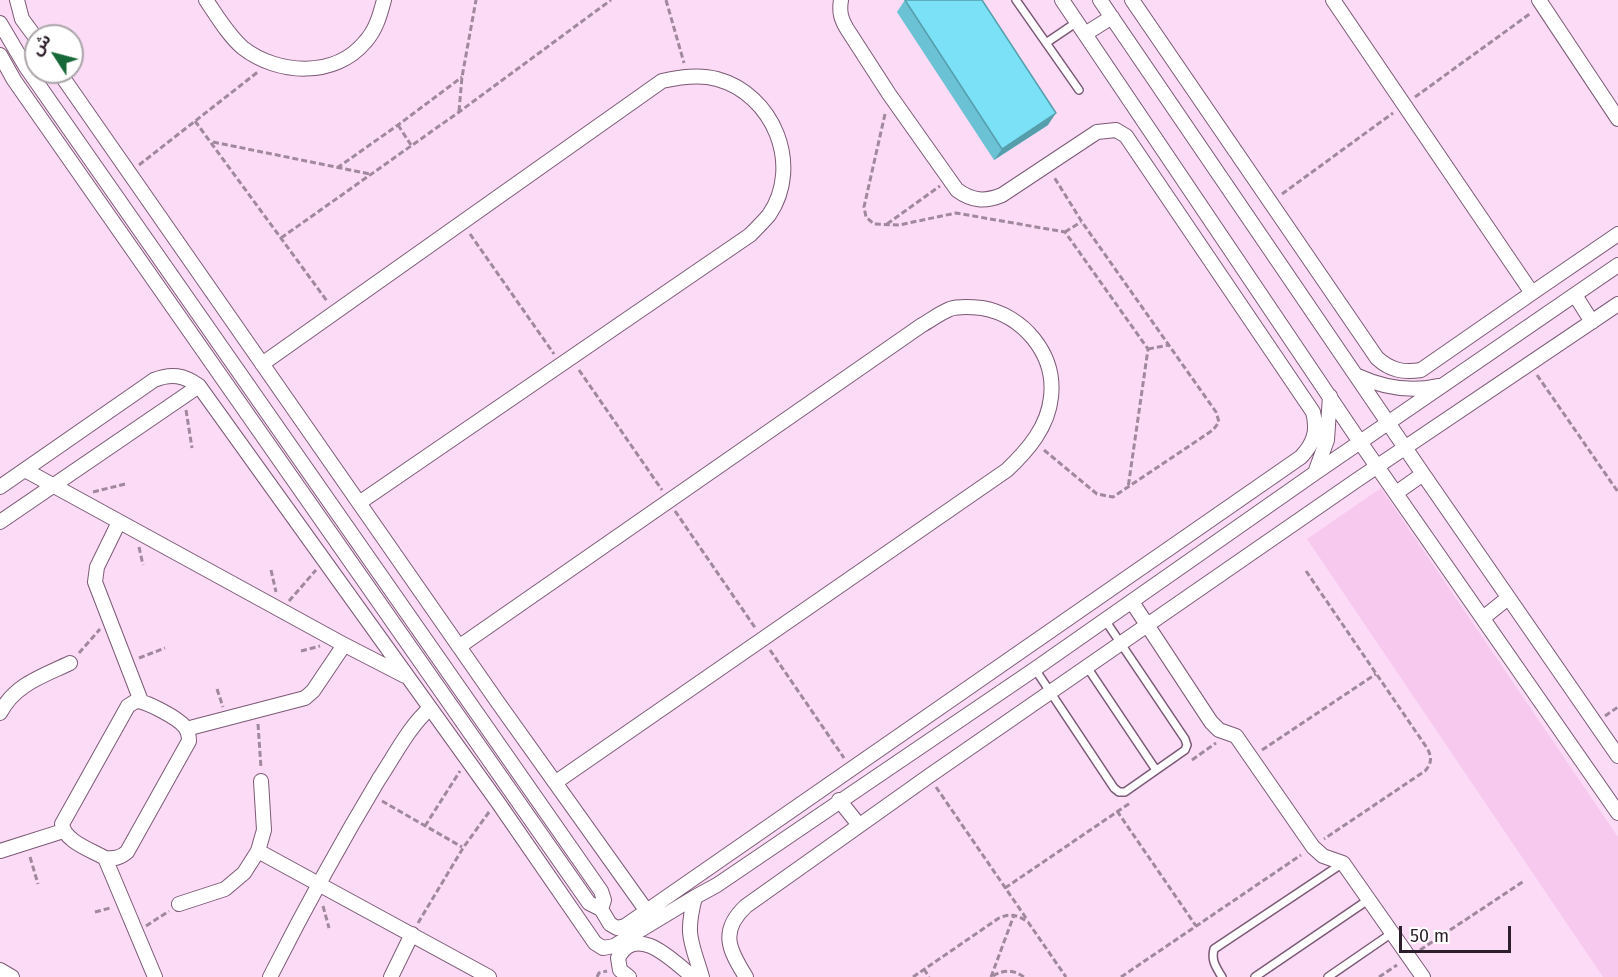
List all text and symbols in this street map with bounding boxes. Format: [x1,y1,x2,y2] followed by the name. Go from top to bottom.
[24,24,84,84] north arrow
[27,30,55,59] text: ش
[1402,914,1514,952] scale bar
[1410,925,1449,947] text: 50 m

